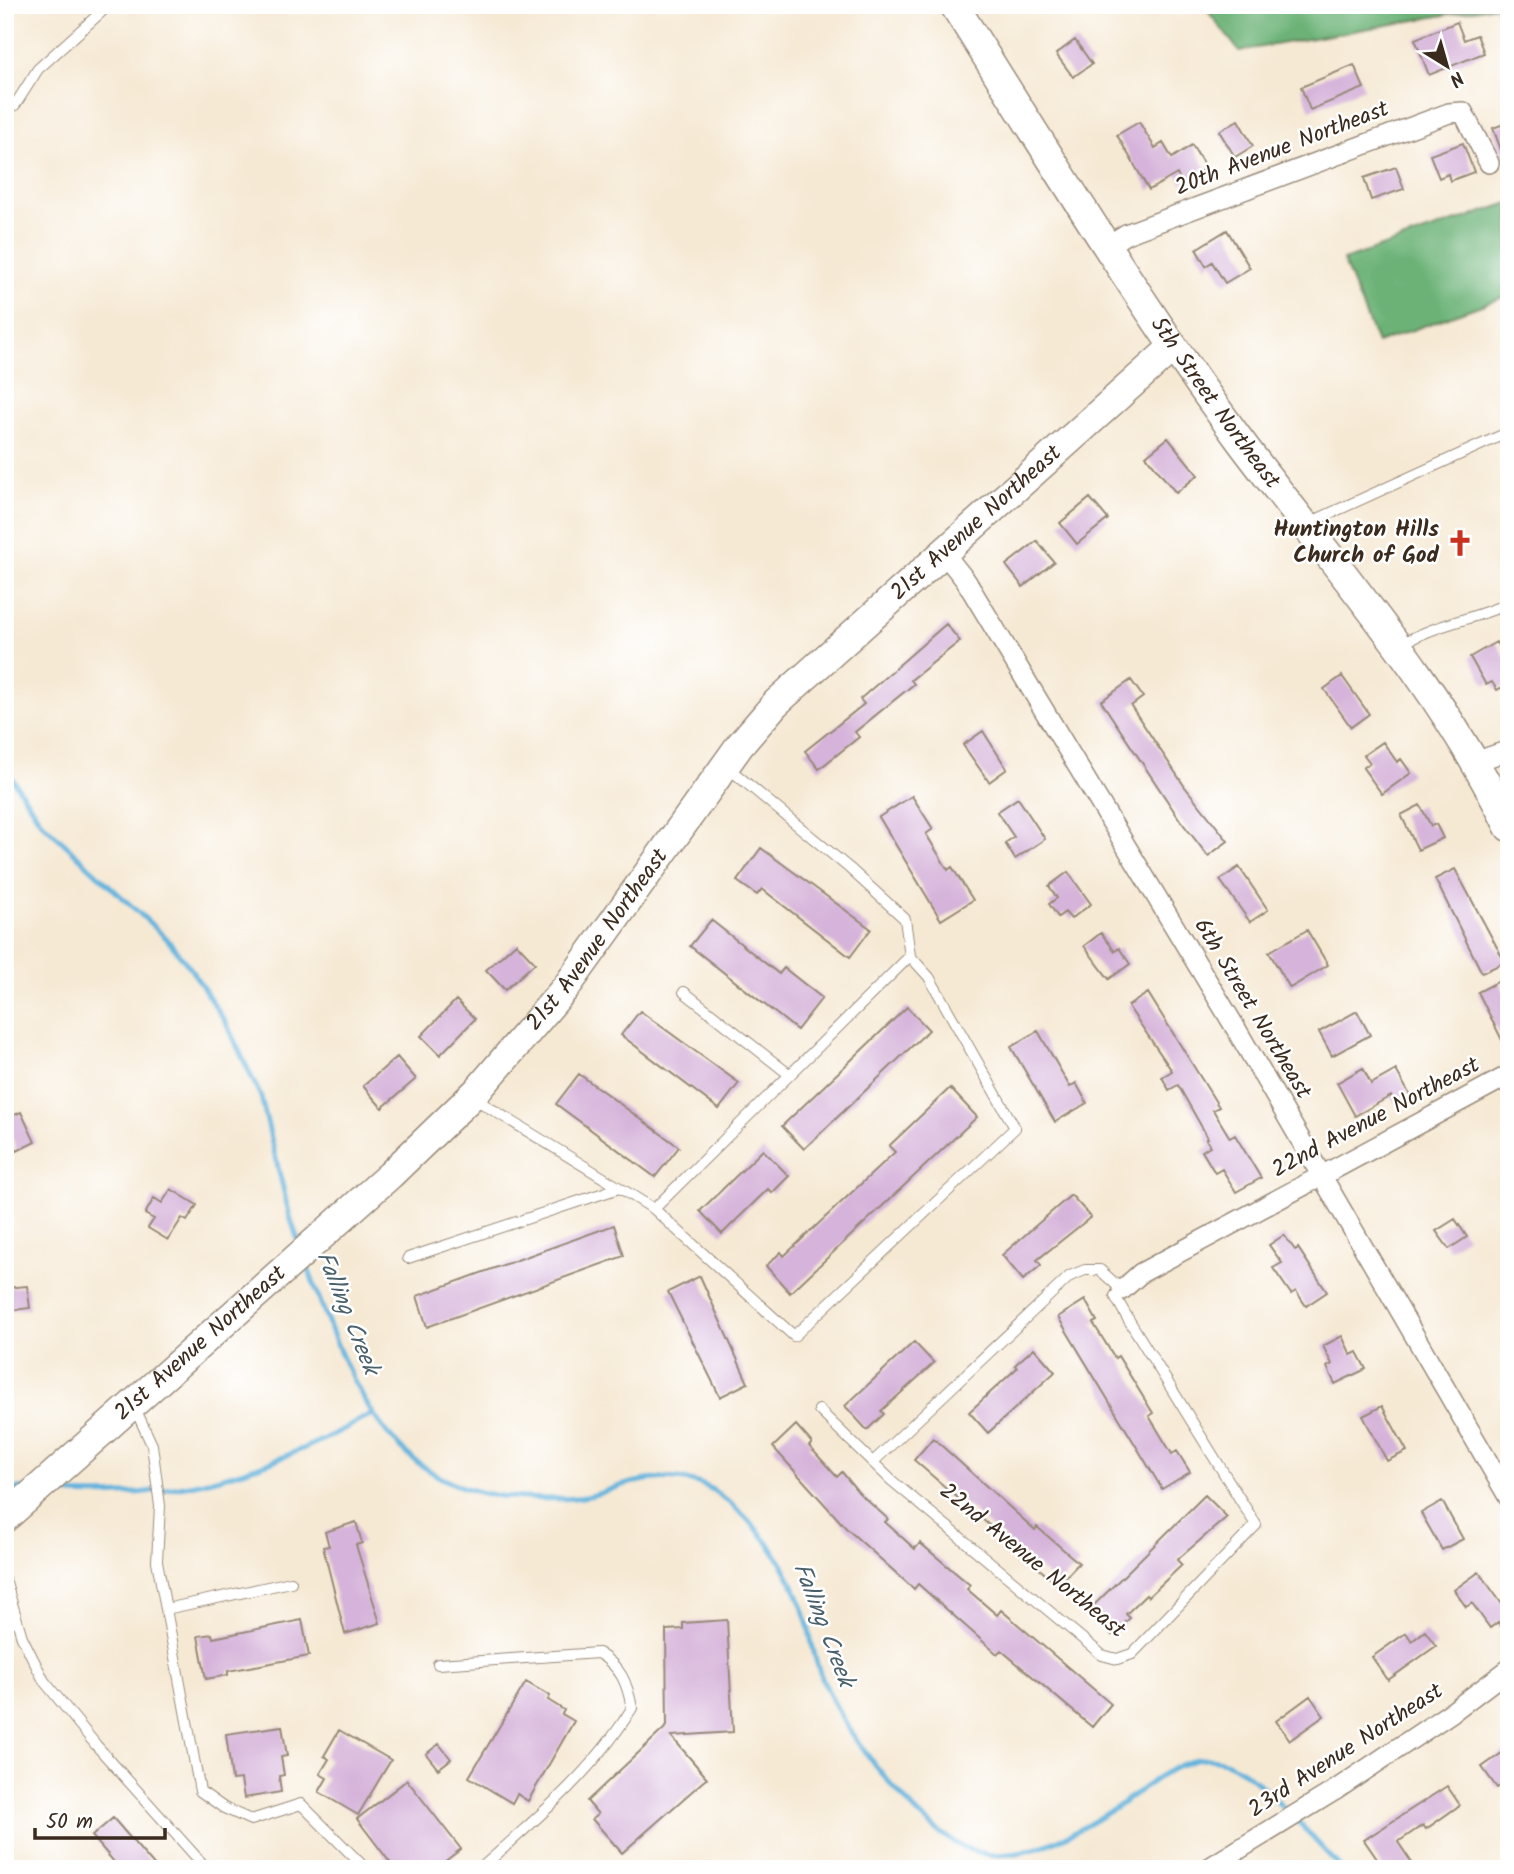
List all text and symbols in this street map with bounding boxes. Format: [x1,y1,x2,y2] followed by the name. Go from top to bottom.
[1412,32,1482,102] north arrow
[1442,62,1470,94] text: N
[1170,91,1395,206] street label: 20th Avenue Northeast
[1140,310,1290,498] street label: 5th Street Northeast
[882,436,1071,610] street label: 21st Avenue Northeast
[1274,512,1440,574] place label: Huntington Hills Church of God
[1445,528,1475,558] church icon: Huntington Hills Church of God
[518,840,679,1039] street label: 21st Avenue Northeast
[1184,912,1321,1107] street label: 6th Street Northeast
[1265,1047,1488,1188] street label: 22nd Avenue Northeast
[305,1245,391,1384] water label: Falling Creek
[106,1256,296,1430] street label: 21st Avenue Northeast
[931,1474,1134,1648] street label: 22nd Avenue Northeast
[781,1557,866,1696] water label: Falling Creek
[1241,1674,1452,1828] street label: 23rd Avenue Northeast
[35,1797,164,1841] scale bar
[46,1806,93,1839] text: 50 m

